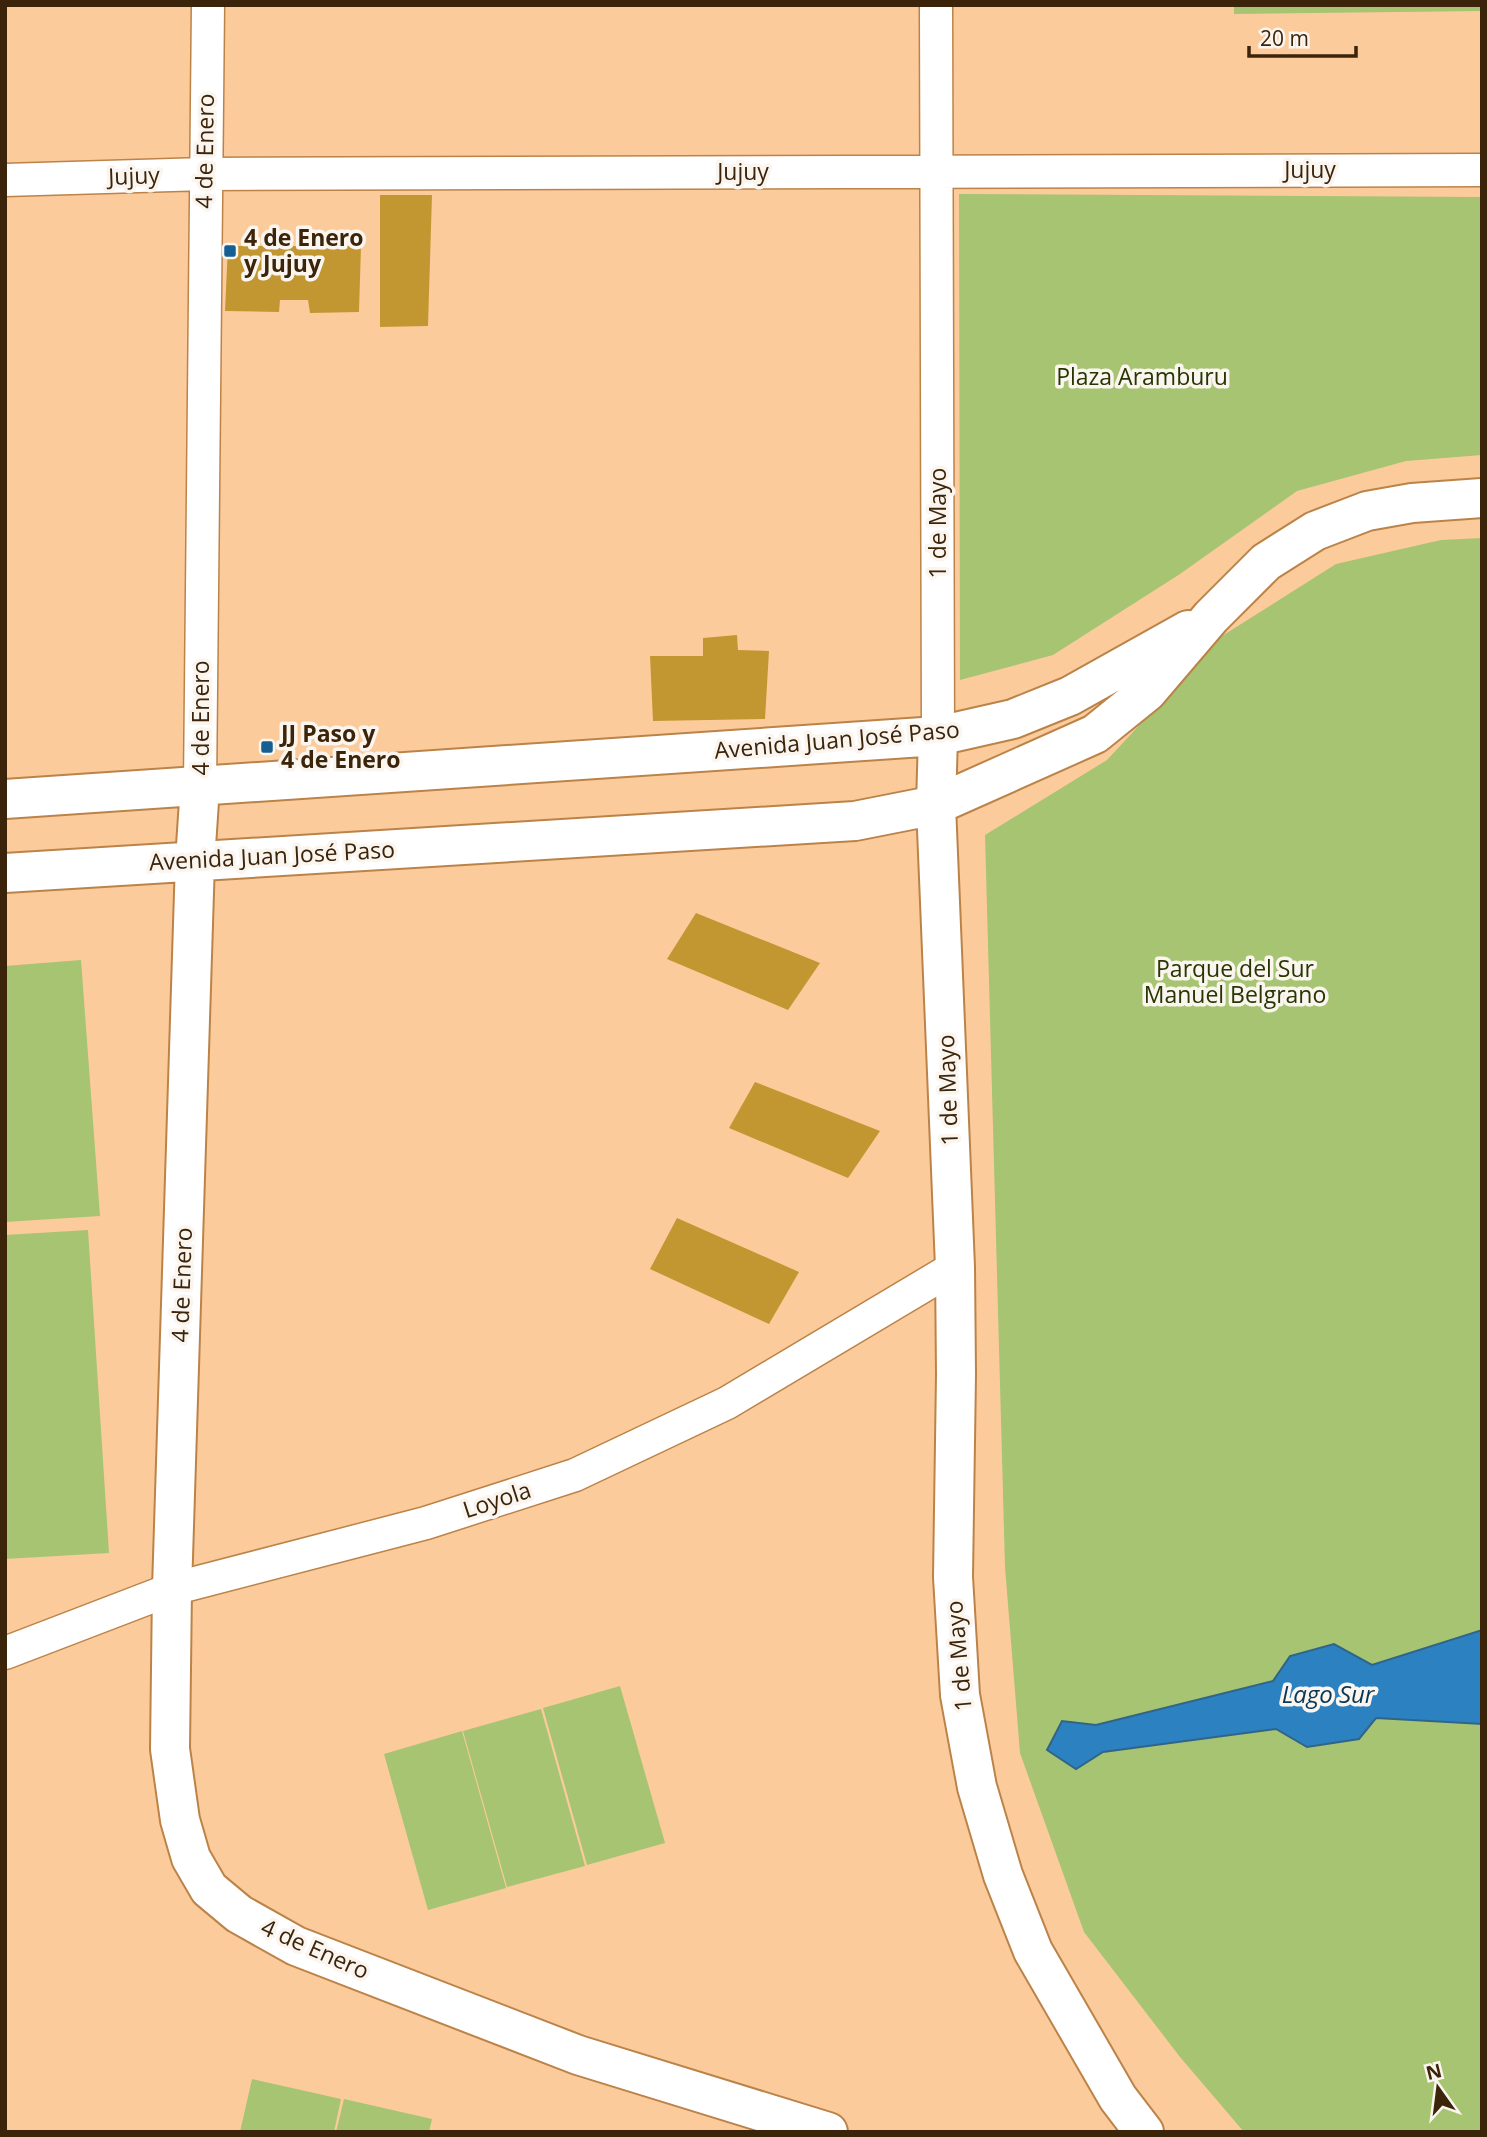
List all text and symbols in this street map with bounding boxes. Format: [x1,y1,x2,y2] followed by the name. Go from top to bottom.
[1249,14,1356,58] scale bar
[1260,24,1309,52] text: 20 m
[187,93,221,209] street label: 4 de Enero
[1282,153,1336,185] street label: Jujuy
[715,155,769,187] street label: Jujuy
[106,158,161,192] street label: Jujuy
[244,221,364,279] place label: 4 de Enero y Jujuy
[222,243,238,259] marker: 4 de Enero y Jujuy
[1056,360,1228,392] park label: Plaza Aramburu
[921,468,953,578] street label: 1 de Mayo
[184,660,216,776] street label: 4 de Enero
[713,712,961,766] street label: Avenida Juan José Paso
[279,717,401,775] place label: JJ Paso y 4 de Enero
[259,739,275,755] marker: JJ Paso y 4 de Enero
[148,833,396,877] street label: Avenida Juan José Paso
[1144,952,1326,1010] park label: Parque del Sur Manuel Belgrano
[929,1034,965,1146] street label: 1 de Mayo
[163,1227,199,1343] street label: 4 de Enero
[459,1473,535,1525] street label: Loyola
[937,1599,979,1713] street label: 1 de Mayo
[1282,1677,1376,1710] water label: Lago Sur
[256,1910,375,1986] street label: 4 de Enero
[1403,2053,1473,2123] north arrow
[1423,2057,1445,2086] text: N

